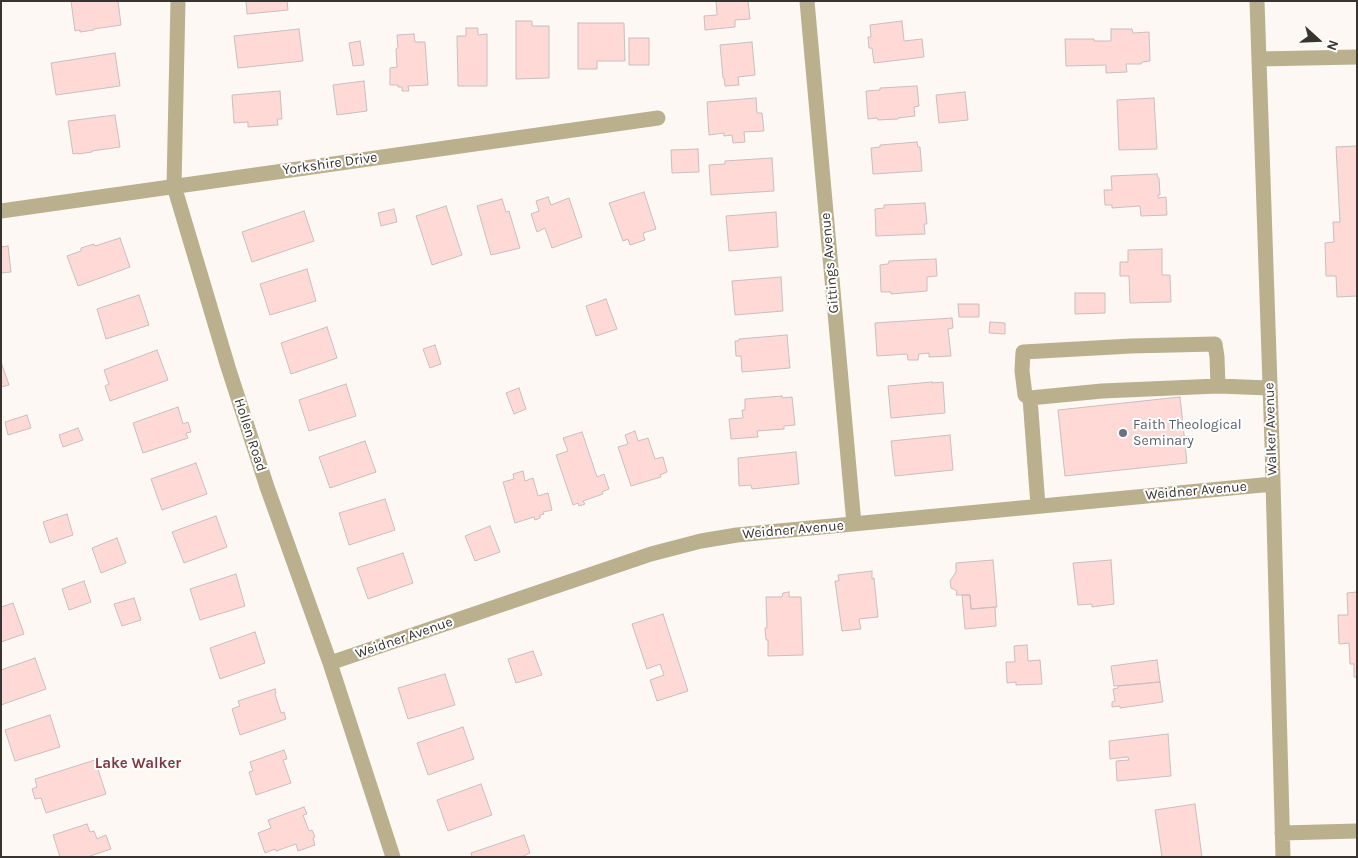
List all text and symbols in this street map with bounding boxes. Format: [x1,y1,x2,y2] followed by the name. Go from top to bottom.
[1293,15,1343,65] north arrow
[1323,38,1342,53] text: N
[281,149,379,179] street label: Yorkshire Drive
[817,212,843,314] street label: Gittings Avenue
[1261,382,1281,476] street label: Walker Avenue
[230,396,270,474] street label: Hollen Road
[1133,417,1242,450] place label: Faith Theological Seminary
[1117,427,1129,439] marker: Faith Theological Seminary
[1145,478,1247,504] street label: Weidner Avenue
[742,517,844,543] street label: Weidner Avenue
[353,613,455,663] street label: Weidner Avenue
[95,755,181,773] district label: Lake Walker

